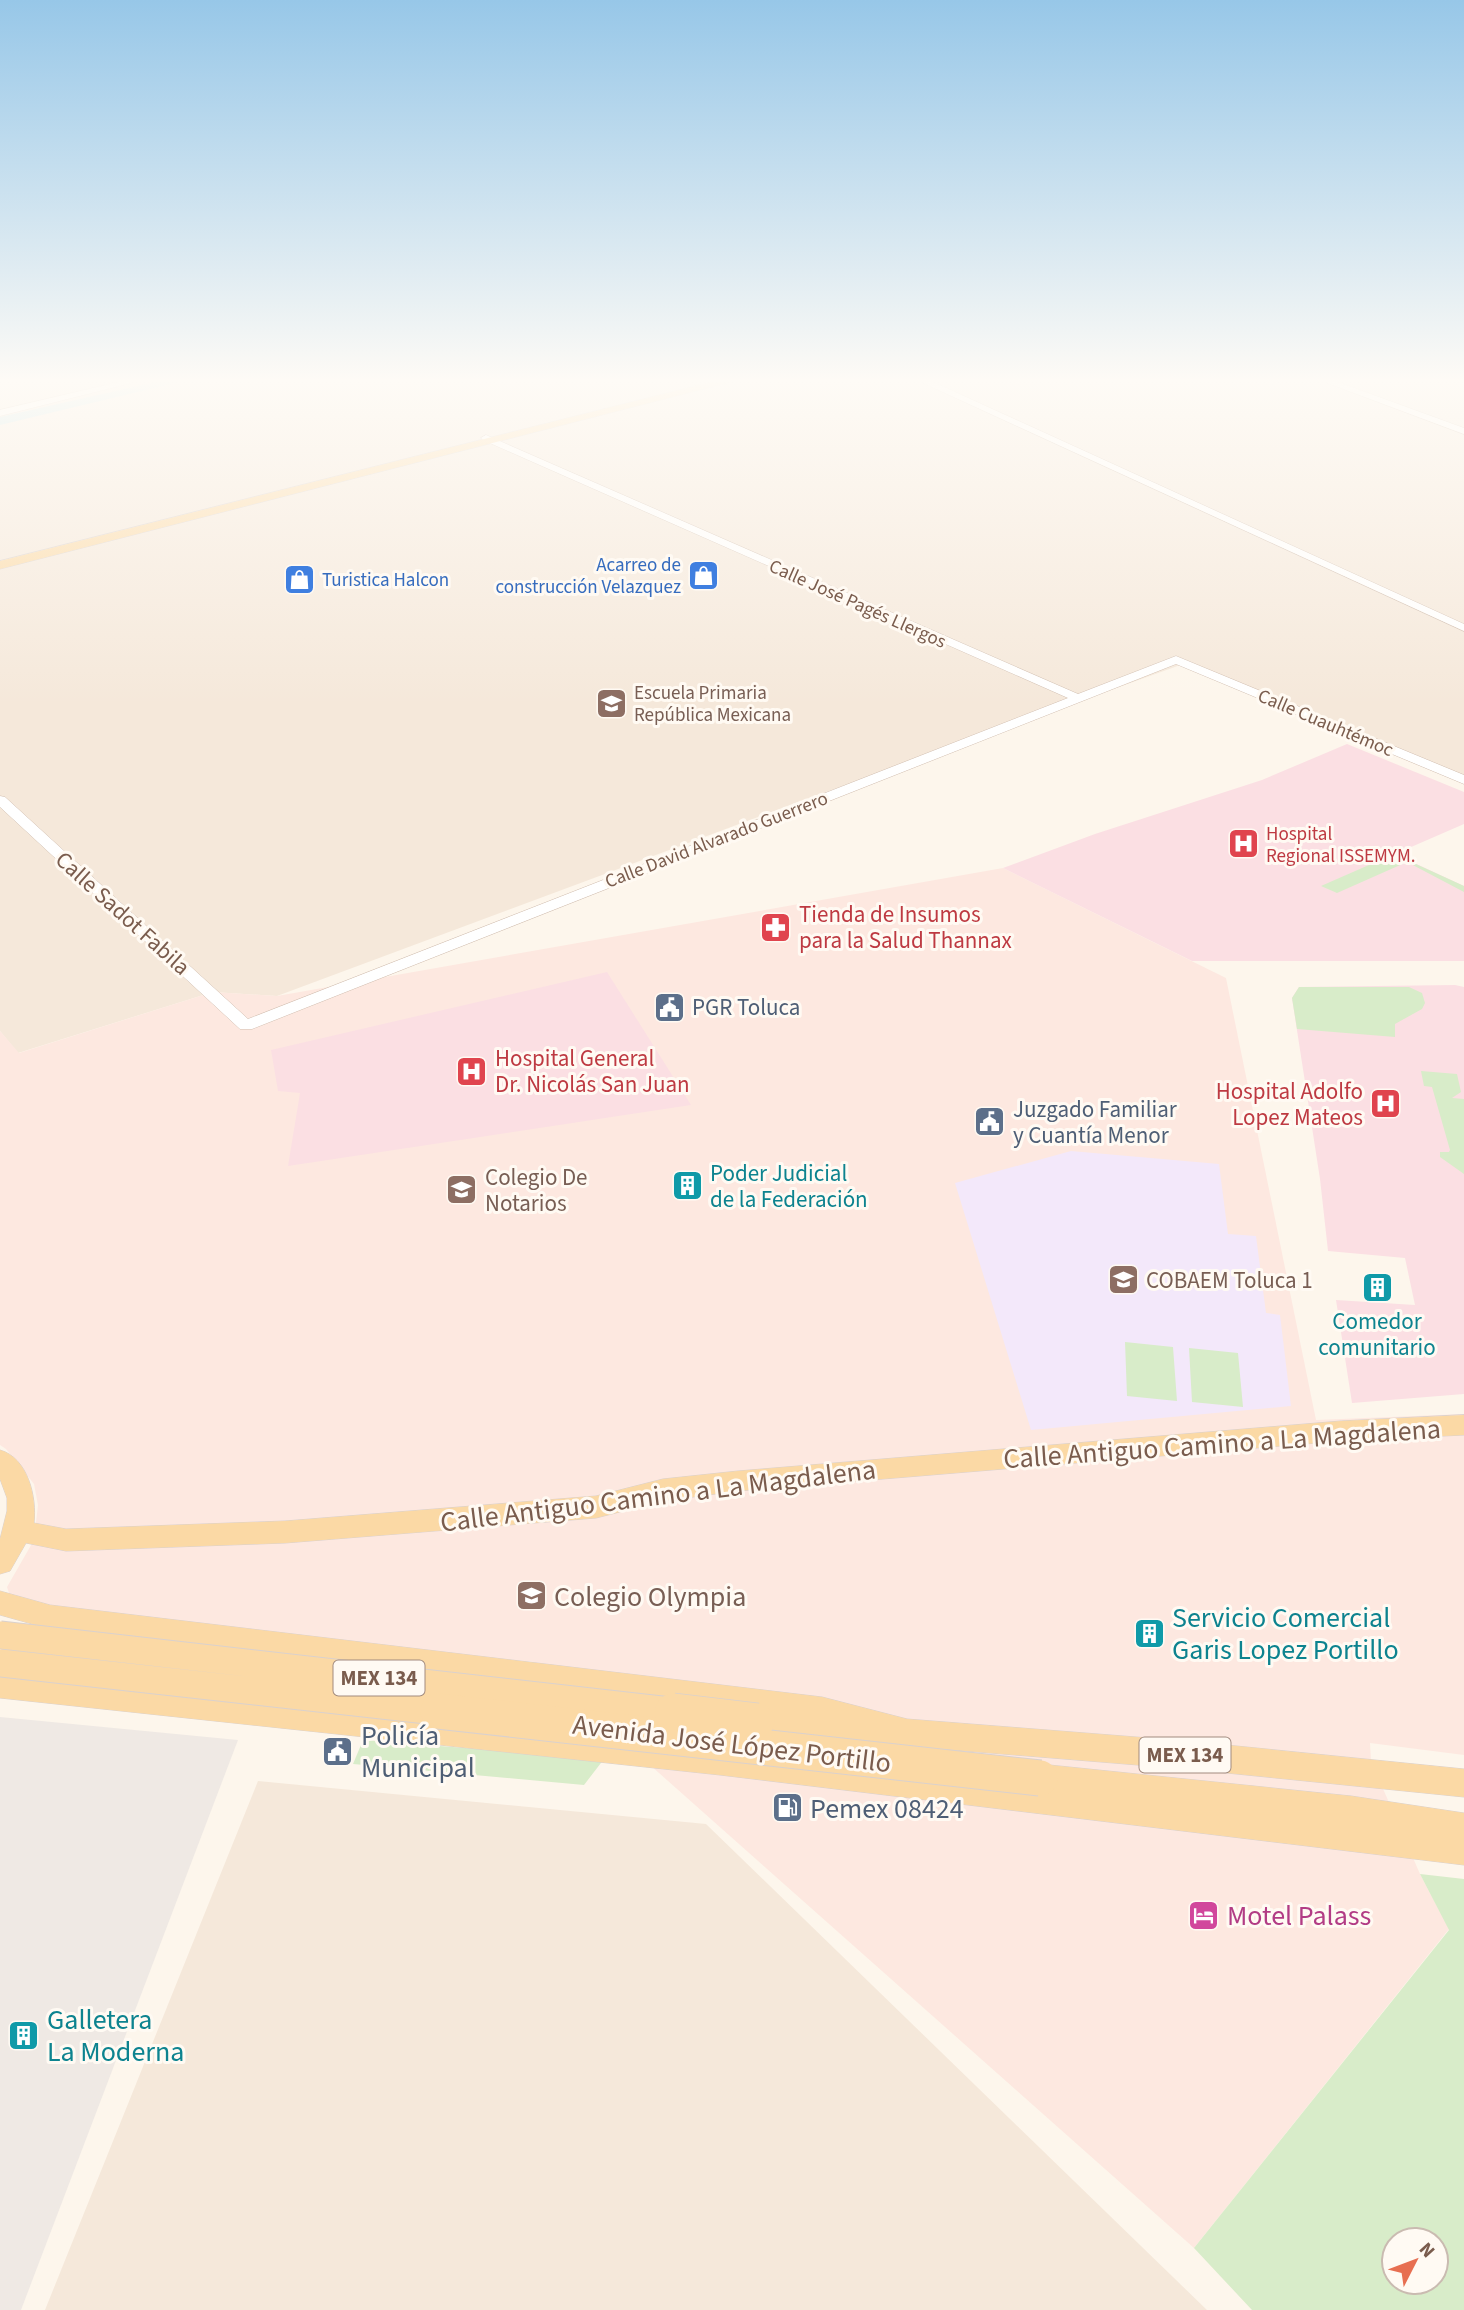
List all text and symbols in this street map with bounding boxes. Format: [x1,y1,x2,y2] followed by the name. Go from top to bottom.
[495,552,681,601] place label: Acarreo de construcción Velazquez
[764,553,950,656] street label: Calle José Pagés Llergos
[687,558,721,592] shop icon: Acarreo de construcción Velazquez
[282,562,316,596] shop icon: Turistica Halcon
[322,567,449,594] place label: Turistica Halcon
[634,680,791,729] place label: Escuela Primaria República Mexicana
[1253,683,1398,764] street label: Calle Cuauhtémoc
[594,686,628,720] school or university icon: Escuela Primaria República Mexicana
[601,785,832,895] street label: Calle David Alvarado Guerrero
[1266,821,1415,870] place label: Hospital Regional ISSEMYM.
[1226,827,1260,861] hospital icon: Hospital Regional ISSEMYM.
[48,844,197,983] street label: Calle Sadot Fabila
[799,898,1012,957] place label: Tienda de Insumos para la Salud Thannax
[759,910,793,944] pharmacy icon: Tienda de Insumos para la Salud Thannax
[652,990,686,1024] public building icon: PGR Toluca
[692,991,800,1024] place label: PGR Toluca
[495,1042,690,1101] place label: Hospital General Dr. Nicolás San Juan
[455,1054,489,1088] hospital icon: Hospital General Dr. Nicolás San Juan
[1216,1075,1363,1134] place label: Hospital Adolfo Lopez Mateos
[1369,1087,1403,1121] hospital icon: Hospital Adolfo Lopez Mateos
[1013,1093,1178,1152] place label: Juzgado Familiar y Cuantía Menor
[973,1105,1007,1139] public building icon: Juzgado Familiar y Cuantía Menor
[710,1157,868,1216] place label: Poder Judicial de la Federación
[485,1161,588,1220] place label: Colegio De Notarios
[670,1169,704,1203] building icon: Poder Judicial de la Federación
[445,1173,479,1207] school or university icon: Colegio De Notarios
[1106,1263,1140,1297] school or university icon: COBAEM Toluca 1
[1146,1264,1313,1297] place label: COBAEM Toluca 1
[1360,1270,1394,1304] building icon: Comedor comunitario
[1318,1305,1436,1364] place label: Comedor comunitario
[1002,1409,1442,1479] street label: Calle Antiguo Camino a La Magdalena
[438,1449,878,1543] street label: Calle Antiguo Camino a La Magdalena
[554,1577,746,1617] place label: Colegio Olympia
[514,1579,548,1613] school or university icon: Colegio Olympia
[1172,1598,1399,1670] place label: Servicio Comercial Garis Lopez Portillo
[1132,1616,1166,1650] building icon: Servicio Comercial Garis Lopez Portillo
[334,1660,424,1696] road number: MEX 134
[570,1705,893,1783] street label: Avenida José López Portillo
[361,1716,475,1788] place label: Policía Municipal
[321,1734,355,1768] public building icon: Policía Municipal
[1140,1738,1230,1772] road number: MEX 134
[810,1789,964,1829] place label: Pemex 08424
[770,1791,804,1825] fuel station icon: Pemex 08424
[1227,1896,1371,1936] place label: Motel Palass
[1187,1898,1221,1932] hotel icon: Motel Palass
[47,2000,184,2072] place label: Galletera La Moderna
[7,2018,41,2052] building icon: Galletera La Moderna
[1380,2226,1450,2296] north arrow
[1412,2237,1441,2264] text: N

